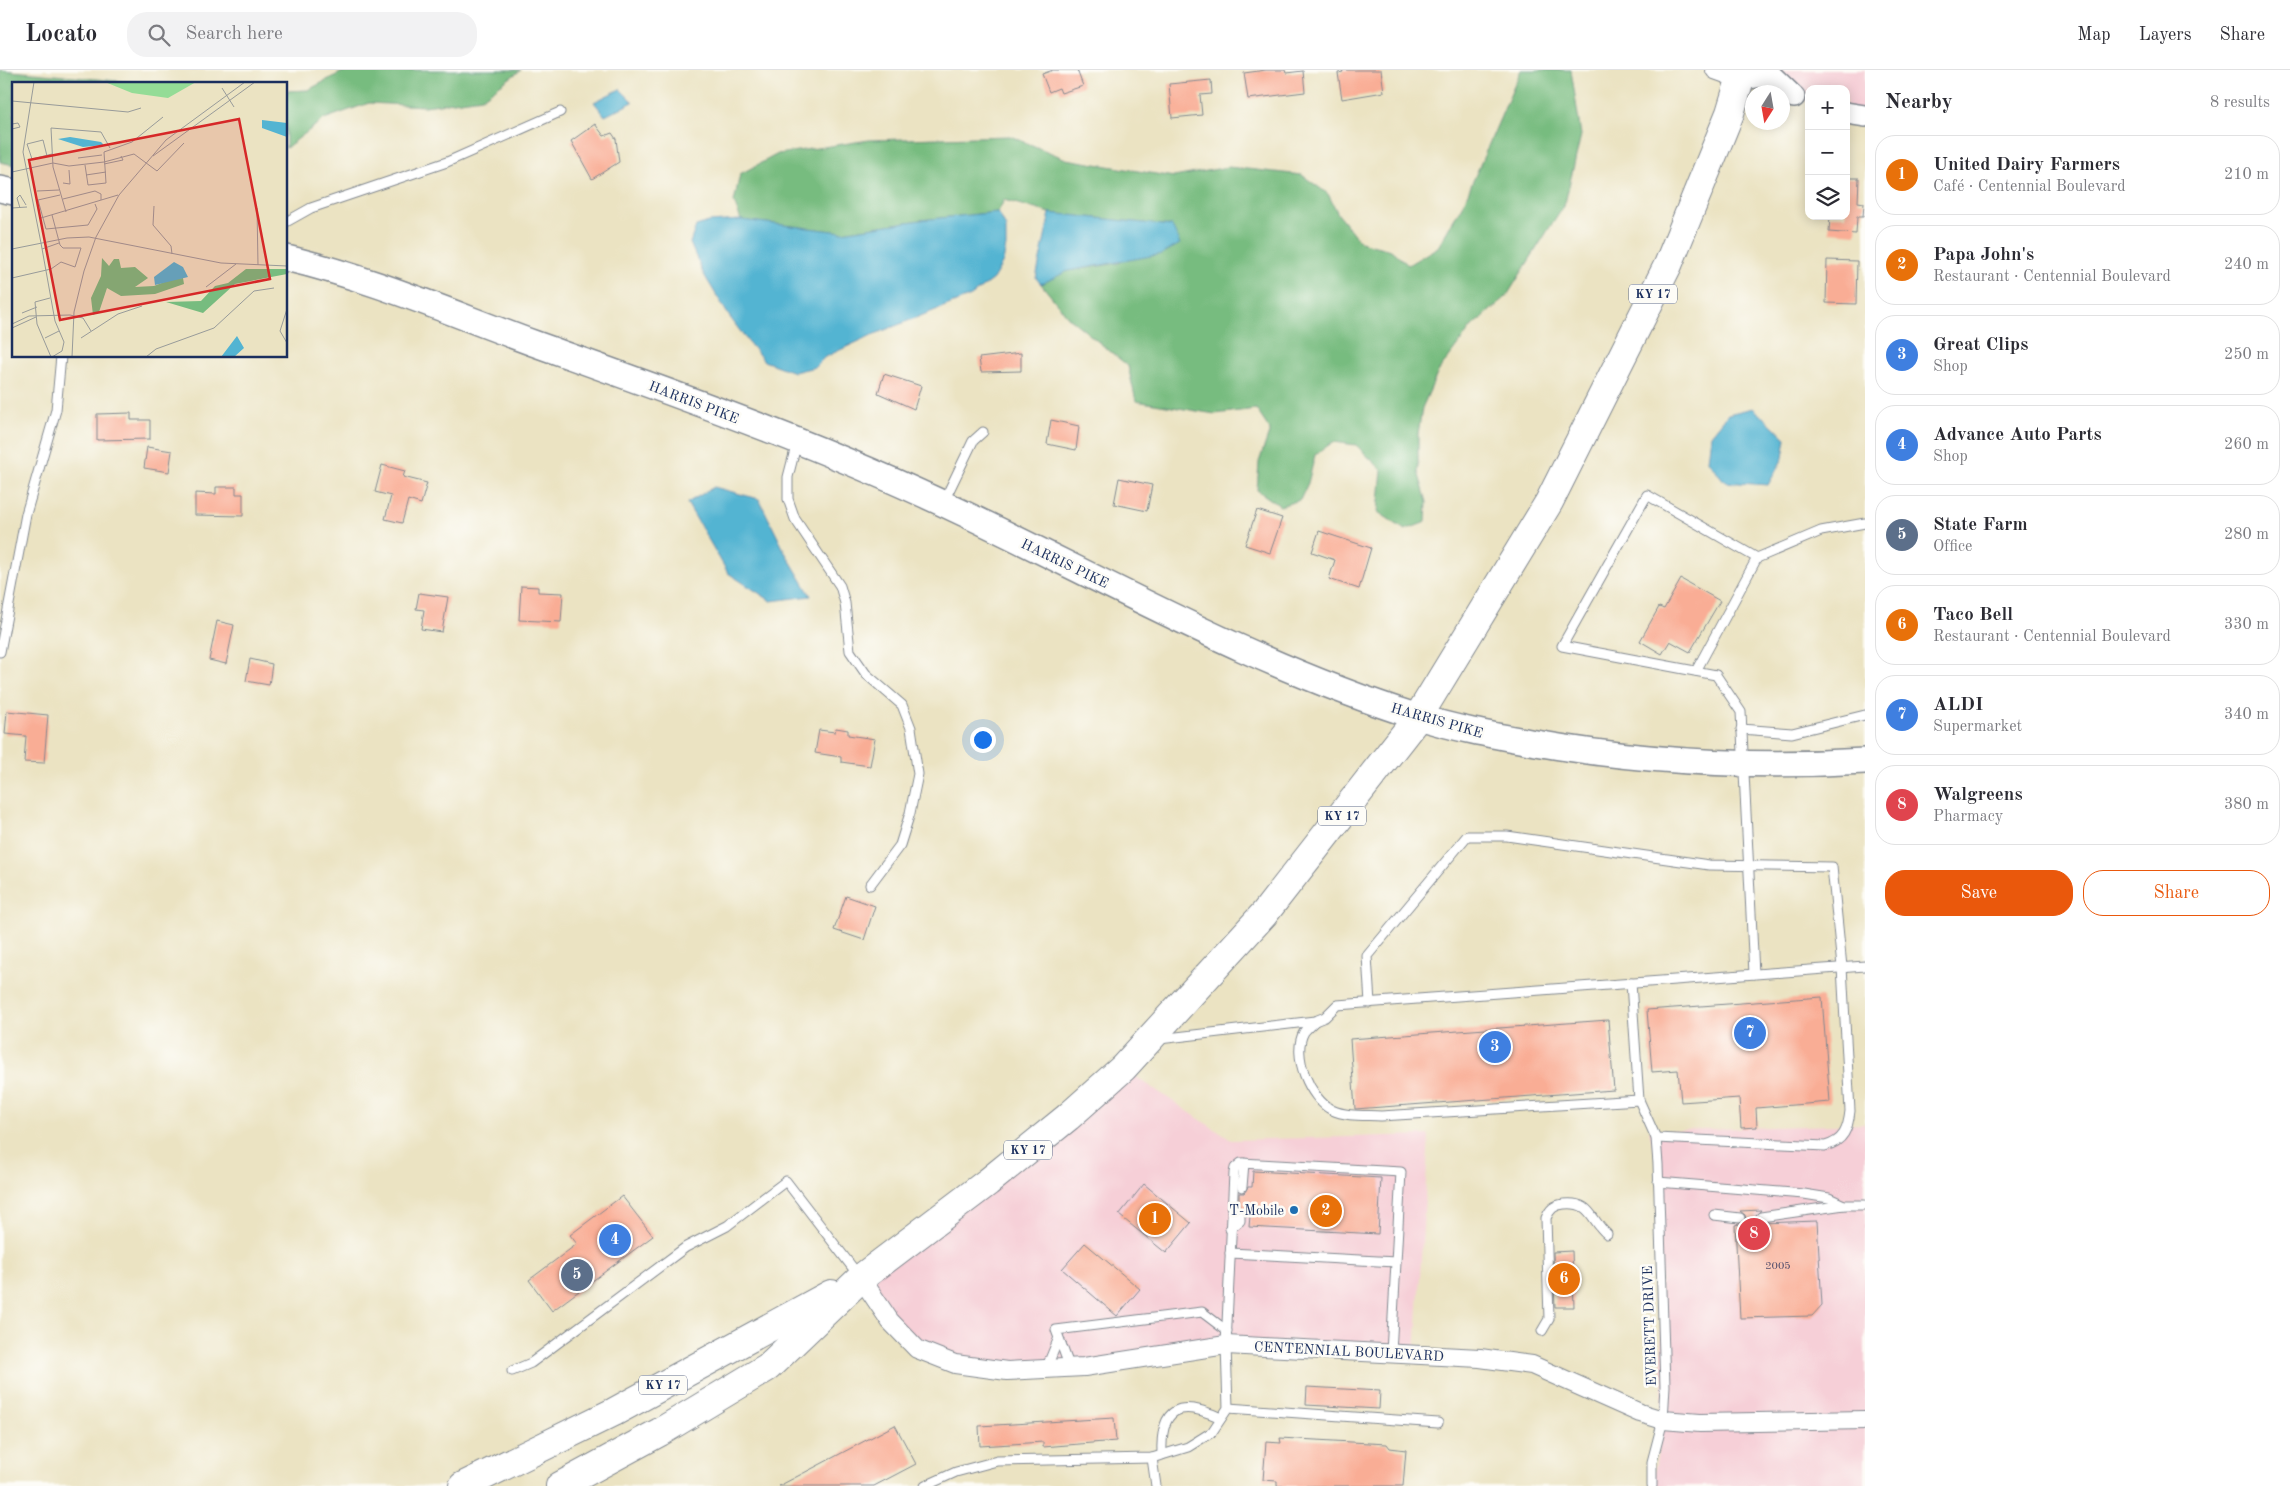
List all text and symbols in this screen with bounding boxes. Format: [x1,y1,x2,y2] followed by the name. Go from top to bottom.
[127,12,477,57] search box
[145,21,173,49] icon: search
[25,23,97,47] text: Locato
[185,25,283,44] text: Search here
[2077,26,2111,44] text: Map
[2139,26,2191,44] text: Layers
[2219,26,2265,44] text: Share
[12,82,288,358] inset map
[1745,85,1790,130] north arrow
[1805,85,1850,220] map controls
[1805,85,1850,130] button: +
[1885,92,1953,113] text: Nearby
[2210,95,2270,111] text: 8 results
[1805,130,1850,175] button: −
[1933,156,2120,175] text: United Dairy Farmers
[1897,167,1907,183] text: 1
[2224,167,2269,183] text: 210 m
[1805,175,1850,220] button: layers
[1933,179,2126,195] text: Café · Centennial Boulevard
[1933,246,2034,265] text: Papa John's
[1897,257,1907,273] text: 2
[2224,257,2269,273] text: 240 m
[1933,269,2171,285] text: Restaurant · Centennial Boulevard
[1629,284,1677,303] road number: KY 17
[1933,336,2028,355] text: Great Clips
[1897,347,1907,363] text: 3
[2224,347,2269,363] text: 250 m
[1933,359,1968,375] text: Shop
[647,379,741,427] street label: HARRIS PIKE
[1933,426,2102,445] text: Advance Auto Parts
[1897,437,1907,453] text: 4
[2224,437,2269,453] text: 260 m
[1933,449,1968,465] text: Shop
[1933,516,2028,535] text: State Farm
[1897,527,1907,543] text: 5
[2224,527,2269,543] text: 280 m
[1019,537,1110,591] street label: HARRIS PIKE
[1933,539,1972,555] text: Office
[1933,606,2013,625] text: Taco Bell
[1897,617,1907,633] text: 6
[2224,617,2269,633] text: 330 m
[1933,629,2171,645] text: Restaurant · Centennial Boulevard
[1933,696,1983,715] text: ALDI
[1389,701,1484,741] street label: HARRIS PIKE
[1897,707,1907,723] text: 7
[2224,707,2269,723] text: 340 m
[1933,719,2022,735] text: Supermarket
[970,727,996,753] your location
[1933,786,2023,805] text: Walgreens
[1897,797,1907,813] text: 8
[2224,797,2269,813] text: 380 m
[1318,806,1366,826] road number: KY 17
[1933,809,2003,825] text: Pharmacy
[1885,870,2073,916] button: Save
[2083,870,2270,916] button: Share
[1734,1014,1766,1052] pin: 7
[1479,1028,1511,1066] pin: 3
[1004,1140,1052,1160] road number: KY 17
[1310,1192,1342,1230] pin: 2
[1139,1200,1171,1238] pin: 1
[1229,1204,1284,1218] place label: T-Mobile
[1288,1204,1300,1216] marker: T-Mobile
[1738,1215,1770,1253] pin: 8
[599,1221,631,1259] pin: 4
[561,1256,593,1294] pin: 5
[1548,1260,1580,1298] pin: 6
[1765,1261,1791,1272] house number: 2005
[1641,1265,1659,1387] street label: EVERETT DRIVE
[1254,1340,1444,1364] street label: CENTENNIAL BOULEVARD
[639,1376,687,1394] road number: KY 17

